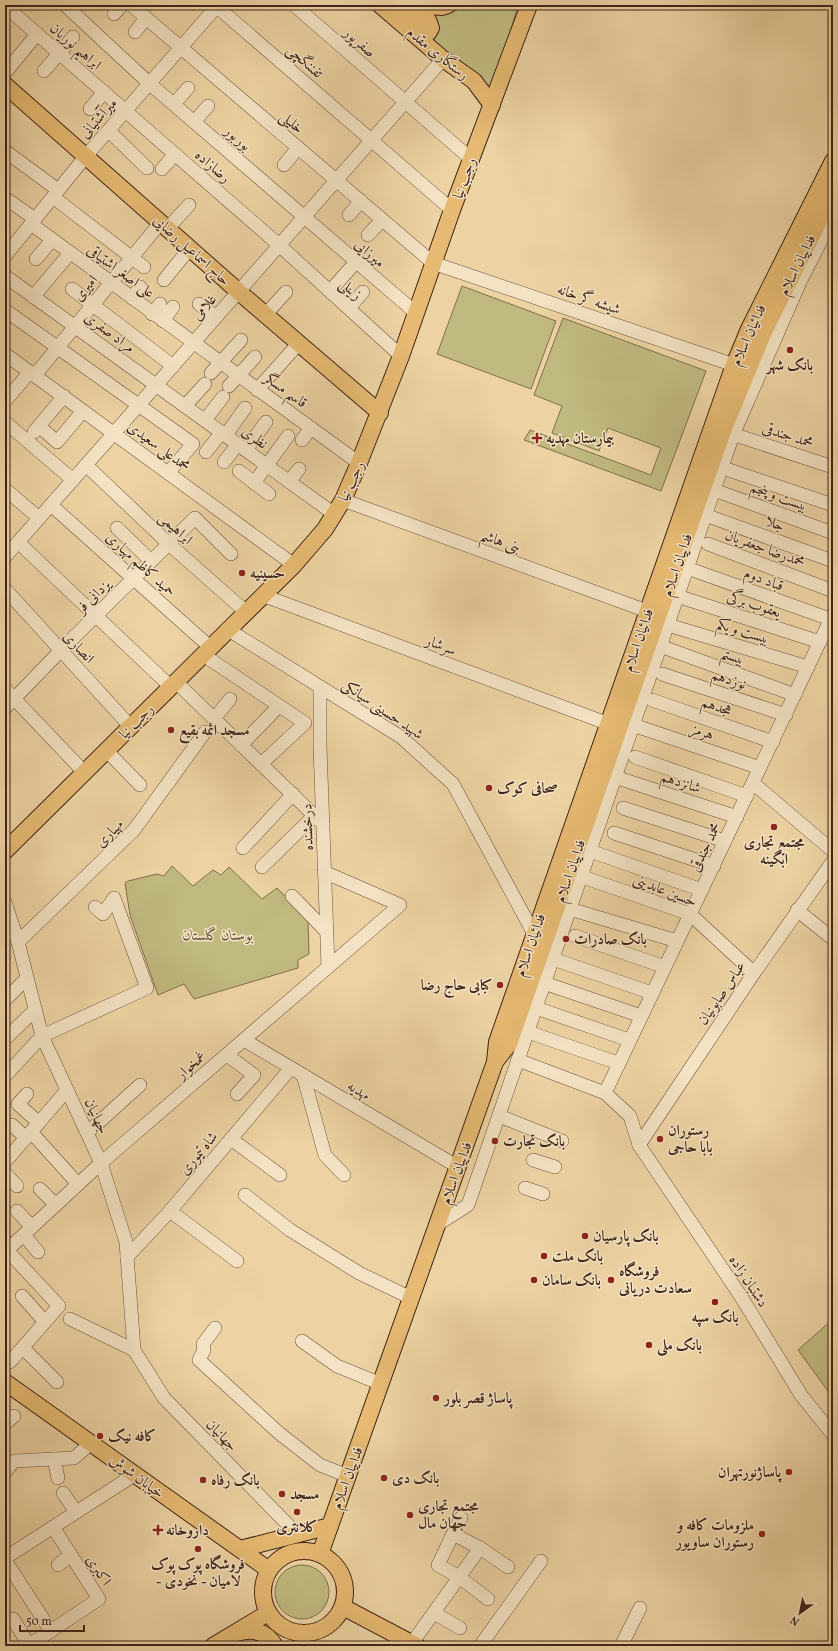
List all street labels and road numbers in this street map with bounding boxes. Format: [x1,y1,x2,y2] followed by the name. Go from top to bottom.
[43,19,106,78] street label: ابراهیم نوریان
[337,22,380,63] street label: صفرپور
[401,22,473,87] street label: رستگاری مقدم
[281,39,328,84] street label: تفننگچی
[75,94,123,144] street label: میرآشتیانی
[274,107,308,139] street label: خلیلی
[218,120,255,157] street label: بوربور
[189,146,235,189] street label: رضازاده
[448,155,482,202] street label: رجب نیا
[147,211,234,292] street label: حاج اسماعیل رضایی
[775,232,823,300] street label: فداییان اسلام
[349,235,389,273] street label: میرزایی
[82,240,159,304] street label: علی اصغر اشتیاقی
[69,271,103,307] street label: امیری
[334,274,366,306] street label: زینلی
[554,279,624,321] street label: شیشه گر خانه
[188,290,223,326] street label: غلامی
[726,301,773,370] street label: فدائیان اسلام
[79,308,139,359] street label: مراد صفری
[256,367,311,416] street label: قاسم مسگر
[122,417,194,477] street label: محمدعلی سعیدی
[759,418,816,455] street label: محمد جندقی
[237,422,272,455] street label: نظری
[334,458,371,505] street label: رجب نیا
[747,477,810,519] street label: بیست و پنجم
[153,508,197,550] street label: ابراهیمی
[762,511,787,538] street label: جلا
[476,525,524,562] street label: بنی هاشم
[722,525,808,574] street label: محمدرضا جعفریان
[99,528,180,604] street label: حمید کاظم مهیاری
[658,531,700,600] street label: فداییان اسلام
[740,564,786,598] street label: قباد دوم
[71,574,117,620] street label: یزدانی فر
[724,584,785,624] street label: یعقوب برگی
[619,606,661,675] street label: فدائیان اسلام
[713,614,772,652] street label: بیست و یکم
[57,627,98,669] street label: انصاری
[420,630,459,662] street label: سرشار
[717,643,747,674] street label: بیستم
[708,665,749,698] street label: نوزدهم
[337,675,427,745] street label: شهید حسینی سیانکی
[698,692,735,724] street label: هجدهم
[115,700,159,744] street label: رجب نیا
[687,719,716,746] street label: هرمز
[657,767,704,802] street label: شانزدهم
[297,803,320,851] street label: درخشنده
[91,815,129,853] street label: مهیاری
[685,819,727,876] street label: محمد جندقی
[551,837,593,906] street label: فداییان اسلام
[629,870,700,913] street label: حسین عابدینی
[511,911,553,980] street label: فدائیان اسلام
[693,958,751,1030] street label: عباس صابونیان
[171,1047,212,1087] street label: غمخوار
[343,1076,374,1106] street label: مهدیه
[78,1095,113,1138] street label: جهانیان
[175,1128,224,1180] street label: شاه تیموری
[436,1139,479,1208] street label: فداییان اسلام
[723,1251,773,1312] street label: دشتبان زاده
[200,1415,242,1457] street label: جهانیان
[327,1444,370,1513] street label: فداییان اسلام
[104,1450,168,1504] street label: خیابان شوش
[80,1551,115,1590] street label: اکبری

